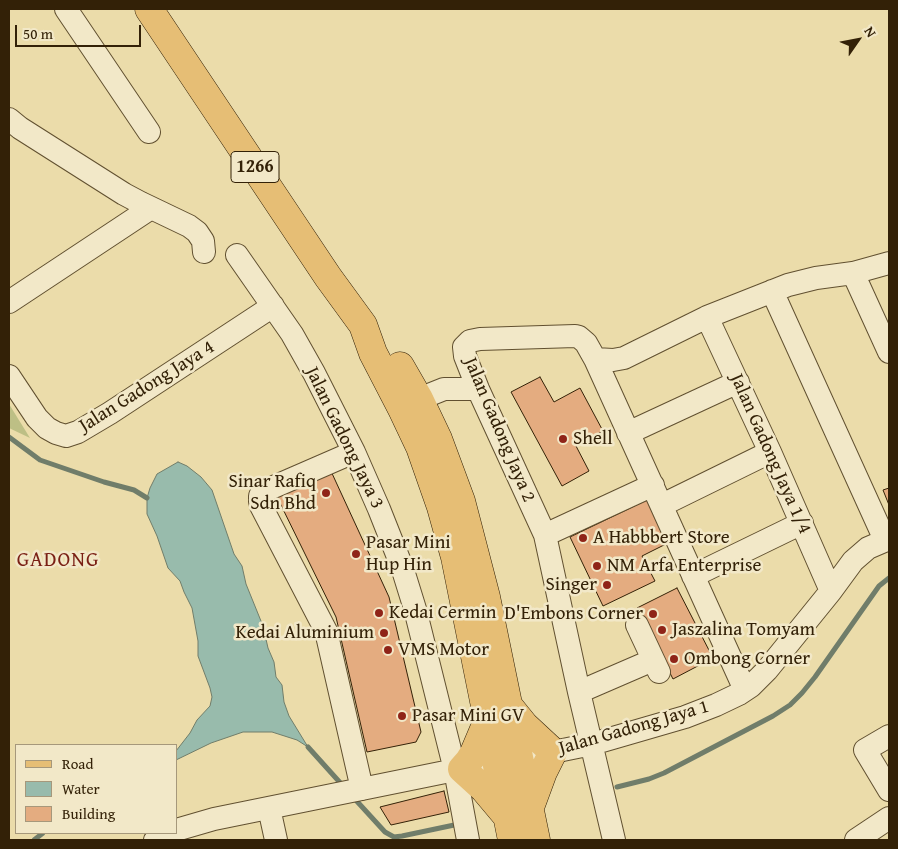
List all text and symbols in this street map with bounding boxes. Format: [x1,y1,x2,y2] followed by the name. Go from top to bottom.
[18,15,144,47] scale bar
[833,15,883,65] north arrow
[860,22,882,41] text: N
[23,23,53,44] text: 50 m
[231,152,279,182] road number: 1266
[75,336,219,438] street label: Jalan Gadong Jaya 4
[458,354,540,506] street label: Jalan Gadong Jaya 2
[300,363,388,513] street label: Jalan Gadong Jaya 3
[724,370,816,538] street label: Jalan Gadong Jaya 1/4
[573,428,613,450] place label: Shell
[557,433,569,445] marker: Shell
[228,471,316,515] place label: Sinar Rafiq Sdn Bhd
[320,487,332,499] marker: Sinar Rafiq Sdn Bhd
[593,527,730,549] place label: A Habbbert Store
[366,532,451,576] place label: Pasar Mini Hup Hin
[577,532,589,544] marker: A Habbbert Store
[16,548,100,574] district label: GADONG
[350,548,362,560] marker: Pasar Mini Hup Hin
[607,555,761,577] place label: NM Arfa Enterprise
[591,560,603,572] marker: NM Arfa Enterprise
[546,574,597,596] place label: Singer
[601,579,613,591] marker: Singer
[389,602,496,624] place label: Kedai Cermin
[504,603,643,625] place label: D'Embons Corner
[373,607,385,619] marker: Kedai Cermin
[647,608,659,620] marker: D'Embons Corner
[672,619,815,641] place label: Jaszalina Tomyam
[235,622,374,644] place label: Kedai Aluminium
[656,624,668,636] marker: Jaszalina Tomyam
[378,627,390,639] marker: Kedai Aluminium
[398,639,489,661] place label: VMS Motor
[382,644,394,656] marker: VMS Motor
[684,648,810,670] place label: Ombong Corner
[668,653,680,665] marker: Ombong Corner
[556,696,712,760] street label: Jalan Gadong Jaya 1
[412,705,524,727] place label: Pasar Mini GV
[396,710,408,722] marker: Pasar Mini GV
[15,744,178,834] legend
[62,753,93,774] text: Road
[62,778,100,799] text: Water
[62,803,115,824] text: Building

